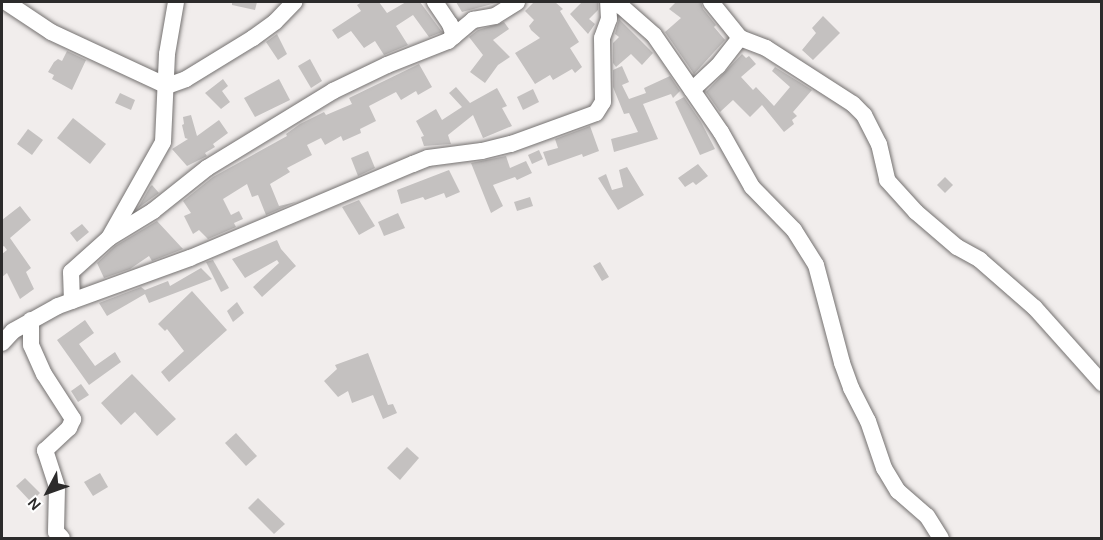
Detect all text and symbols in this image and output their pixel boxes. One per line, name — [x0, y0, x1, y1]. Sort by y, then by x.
north arrow — [18, 462, 78, 522]
text: N — [23, 494, 45, 515]

